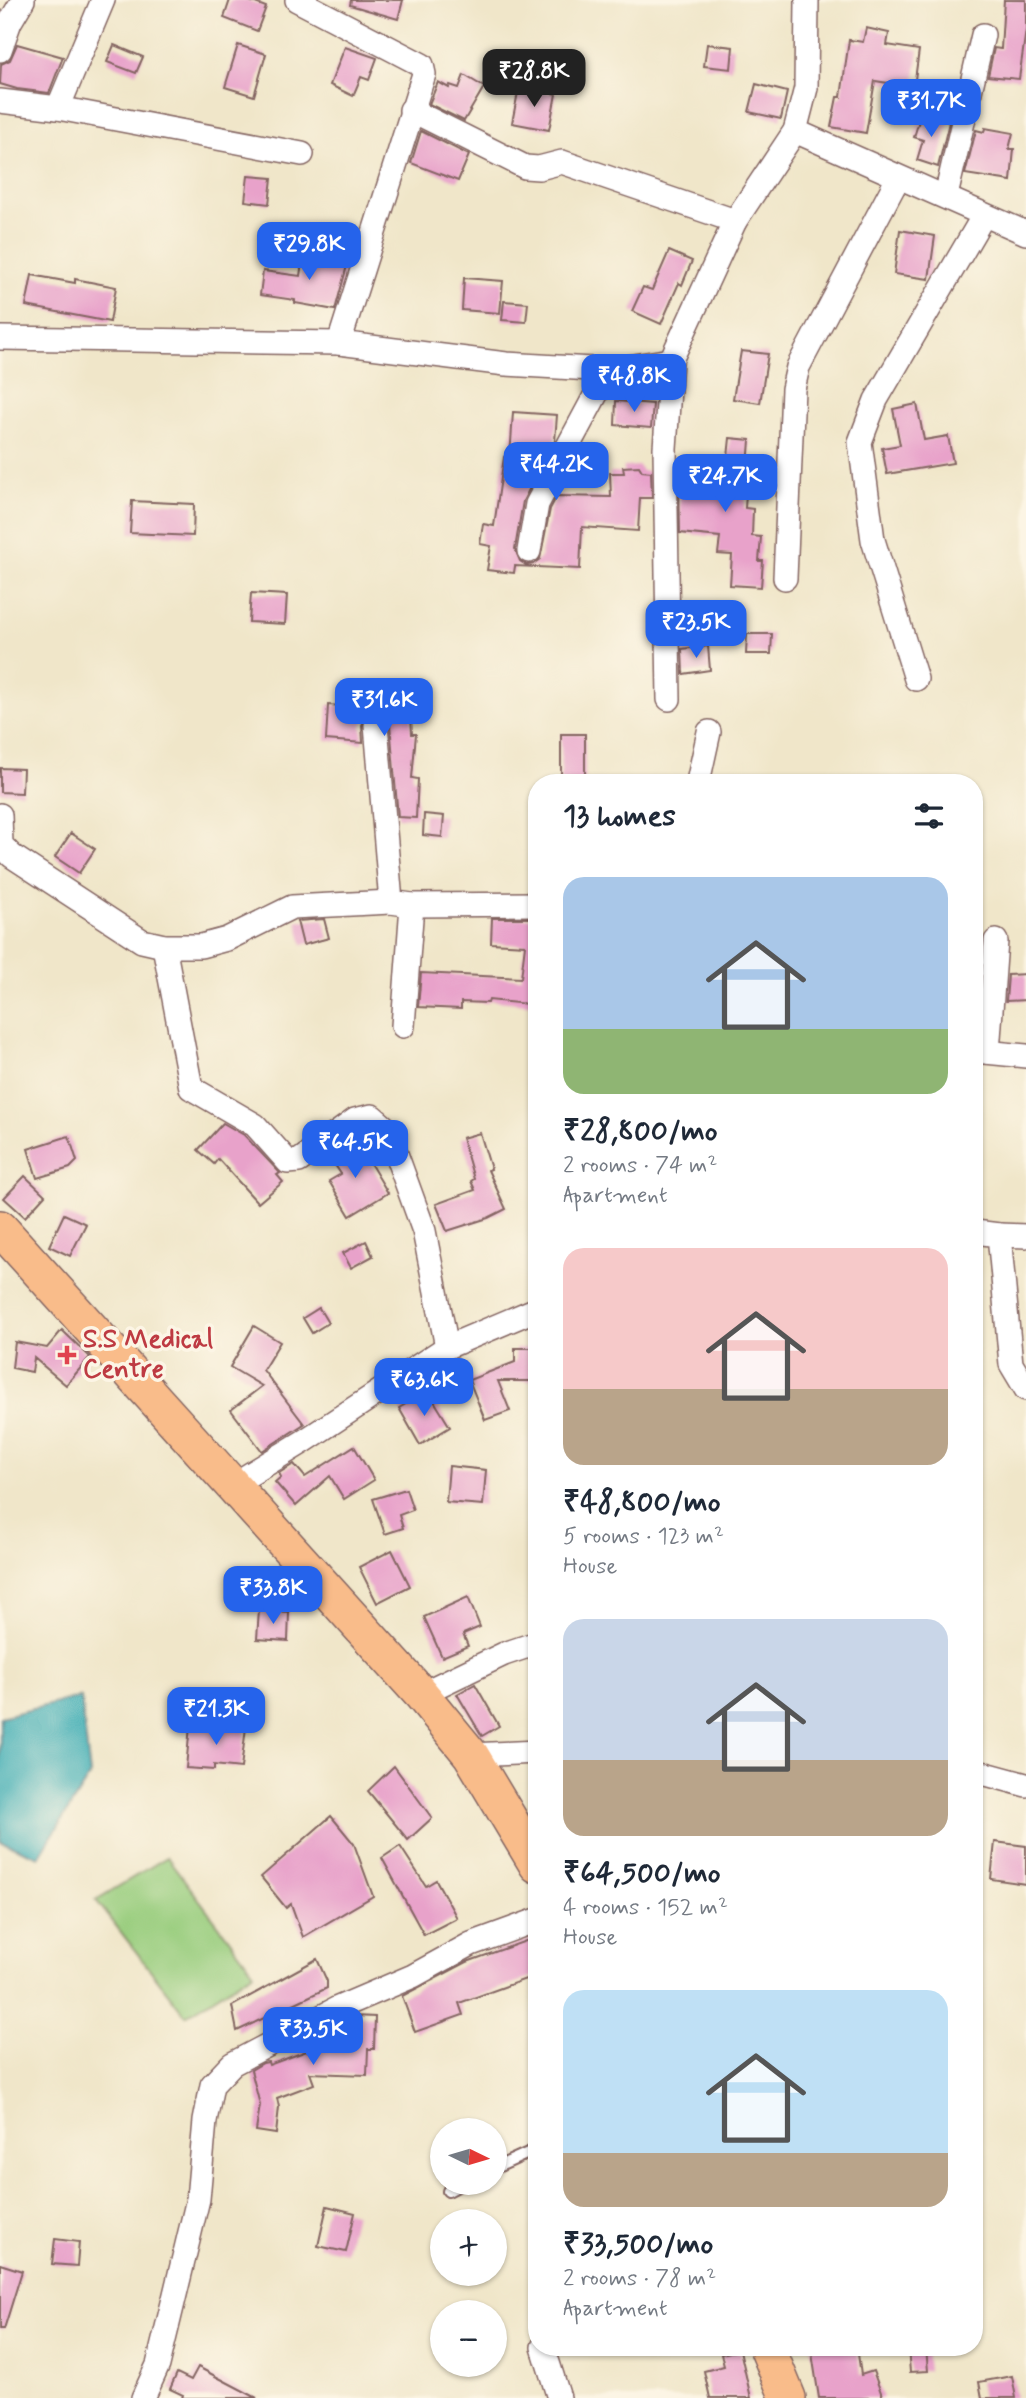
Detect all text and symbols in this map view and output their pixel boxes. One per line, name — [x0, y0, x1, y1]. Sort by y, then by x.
pin: ₹28.8K — [477, 50, 591, 109]
text: ₹28.8K — [498, 57, 570, 87]
pin: ₹31.7K — [874, 80, 988, 139]
text: ₹31.7K — [897, 87, 965, 117]
pin: ₹29.8K — [252, 222, 366, 282]
text: ₹29.8K — [273, 230, 345, 260]
pin: ₹48.8K — [577, 354, 691, 414]
text: ₹48.8K — [597, 362, 671, 392]
pin: ₹44.2K — [499, 442, 613, 502]
text: ₹44.2K — [520, 450, 592, 480]
pin: ₹24.7K — [668, 454, 782, 514]
text: ₹24.7K — [688, 462, 762, 492]
pin: ₹23.5K — [639, 600, 753, 660]
text: ₹23.5K — [662, 608, 730, 638]
pin: ₹31.6K — [327, 678, 441, 738]
text: ₹31.6K — [351, 686, 417, 716]
text: 13 homes — [563, 797, 676, 836]
icon: filters — [910, 797, 948, 835]
icon: home — [693, 922, 819, 1048]
text: ₹28,800/mo — [563, 1112, 718, 1151]
pin: ₹64.5K — [298, 1120, 412, 1180]
text: ₹64.5K — [318, 1128, 392, 1158]
text: 2 rooms · 74 m² — [563, 1151, 718, 1181]
text: Apartment — [563, 1181, 668, 1211]
icon: home — [693, 1293, 819, 1419]
place label: S.S Medical Centre — [83, 1323, 213, 1387]
marker: S.S Medical Centre — [57, 1345, 77, 1365]
pin: ₹63.6K — [367, 1358, 481, 1418]
text: ₹63.6K — [390, 1366, 458, 1396]
text: ₹48,800/mo — [563, 1483, 720, 1522]
text: 5 rooms · 123 m² — [563, 1522, 724, 1552]
text: House — [563, 1552, 617, 1582]
pin: ₹33.8K — [216, 1566, 330, 1626]
text: ₹33.8K — [239, 1574, 307, 1604]
icon: home — [693, 1664, 819, 1790]
pin: ₹21.3K — [159, 1688, 273, 1747]
text: ₹21.3K — [183, 1695, 249, 1725]
text: ₹64,500/mo — [563, 1854, 721, 1893]
text: 4 rooms · 152 m² — [563, 1893, 728, 1923]
text: House — [563, 1923, 617, 1953]
pin: ₹33.5K — [256, 2008, 370, 2067]
text: ₹33.5K — [279, 2015, 347, 2045]
icon: home — [693, 2035, 819, 2161]
north arrow — [430, 2118, 508, 2194]
map controls — [430, 2118, 507, 2377]
button: + — [430, 2209, 507, 2286]
text: ₹33,500/mo — [563, 2225, 713, 2264]
text: 2 rooms · 78 m² — [563, 2264, 716, 2294]
text: Apartment — [563, 2294, 668, 2324]
button: − — [430, 2300, 507, 2377]

